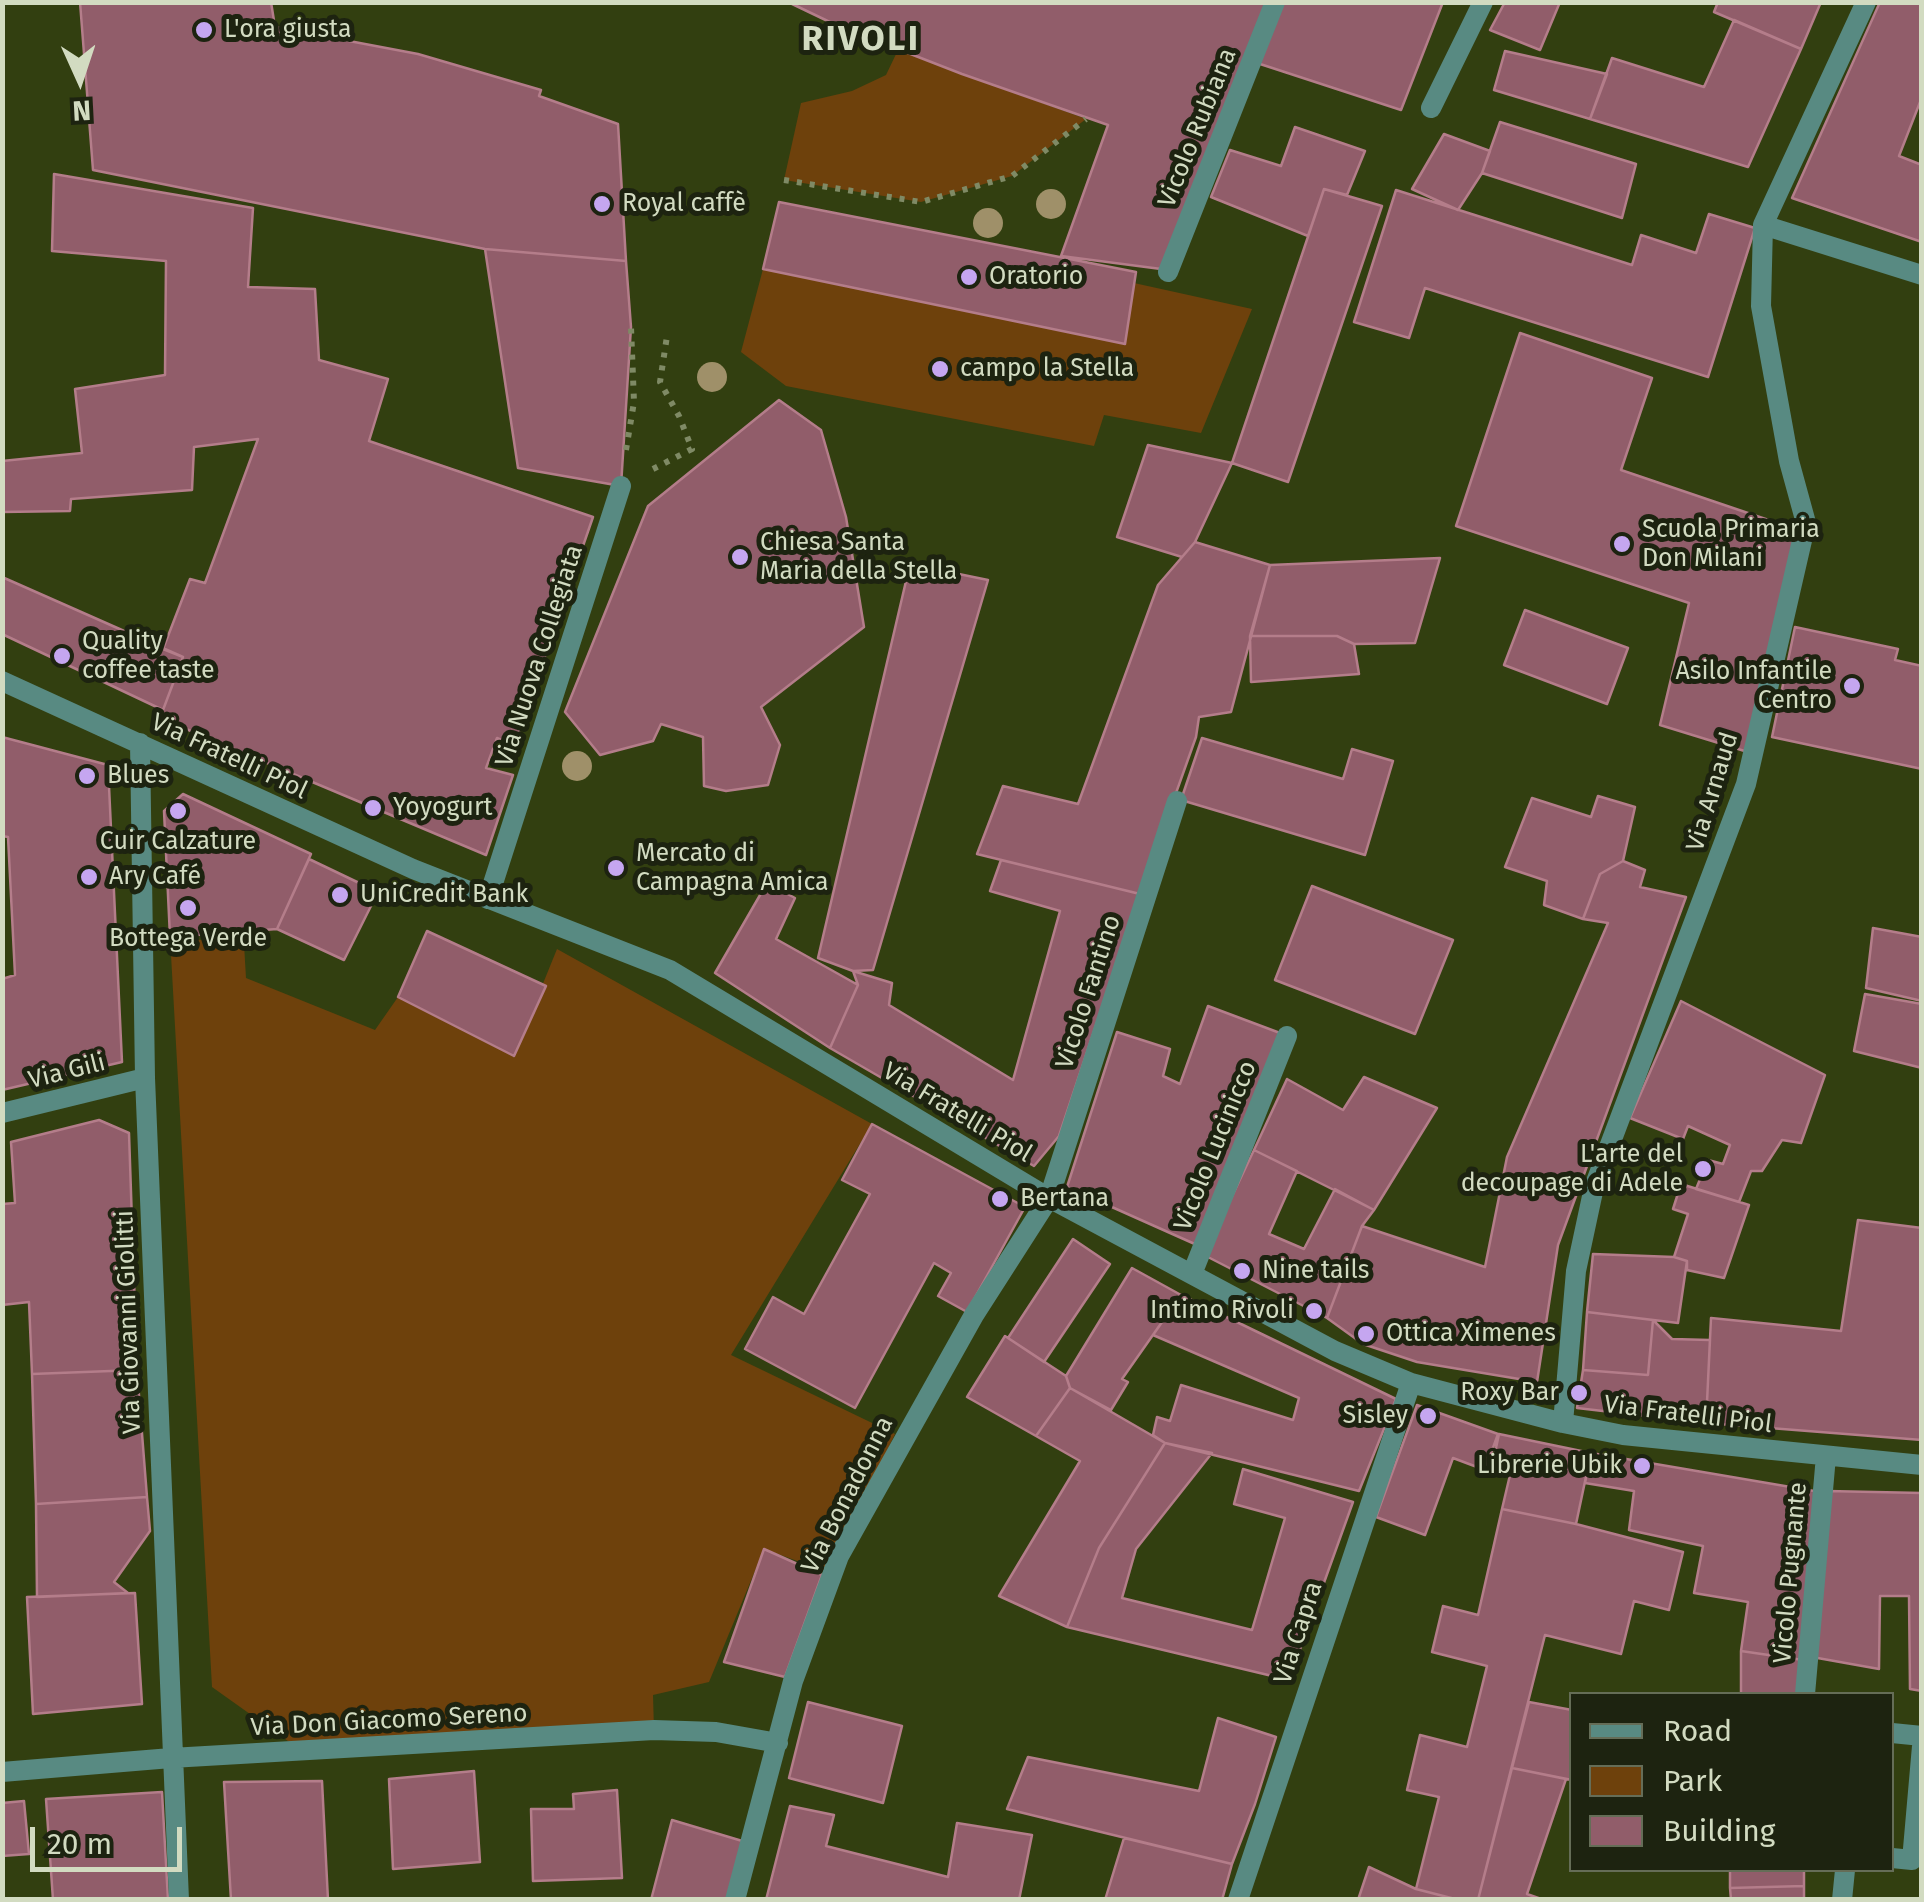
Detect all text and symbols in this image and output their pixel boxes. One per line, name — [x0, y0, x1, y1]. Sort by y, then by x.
place label: L'ora giusta — [224, 15, 351, 45]
marker: L'ora giusta — [193, 19, 215, 41]
district label: RIVOLI — [801, 19, 921, 61]
north arrow — [30, 30, 130, 130]
street label: Vicolo Rubiana — [1152, 44, 1244, 212]
text: N — [71, 93, 92, 127]
place label: Royal caffè — [622, 189, 746, 219]
marker: Royal caffè — [591, 193, 613, 215]
place label: Oratorio — [989, 262, 1083, 292]
marker: Oratorio — [958, 266, 980, 288]
place label: campo la Stella — [960, 354, 1134, 384]
marker: campo la Stella — [929, 358, 951, 380]
place label: Scuola Primaria Don Milani — [1642, 515, 1820, 574]
place label: Chiesa Santa Maria della Stella — [760, 528, 957, 587]
marker: Scuola Primaria Don Milani — [1611, 533, 1633, 555]
street label: Via Nuova Collegiata — [490, 541, 590, 771]
marker: Chiesa Santa Maria della Stella — [729, 546, 751, 568]
place label: Quality coffee taste — [82, 627, 215, 686]
marker: Quality coffee taste — [51, 645, 73, 667]
place label: Asilo Infantile Centro — [1676, 657, 1832, 716]
marker: Asilo Infantile Centro — [1841, 675, 1863, 697]
street label: Via Fratelli Piol — [146, 708, 312, 806]
street label: Via Arnaud — [1681, 729, 1745, 855]
place label: Blues — [107, 761, 169, 791]
marker: Blues — [76, 765, 98, 787]
place label: Yoyogurt — [393, 793, 493, 823]
marker: Yoyogurt — [362, 797, 384, 819]
marker: Cuir Calzature — [167, 800, 189, 822]
place label: Cuir Calzature — [100, 827, 256, 857]
place label: Mercato di Campagna Amica — [636, 839, 829, 898]
marker: Mercato di Campagna Amica — [605, 857, 627, 879]
place label: Ary Café — [109, 862, 201, 892]
marker: Ary Café — [78, 866, 100, 888]
place label: UniCredit Bank — [360, 880, 528, 910]
marker: UniCredit Bank — [329, 884, 351, 906]
marker: Bottega Verde — [177, 897, 199, 919]
street label: Vicolo Fantino — [1050, 911, 1128, 1073]
place label: Bottega Verde — [109, 924, 267, 954]
street label: Via Gili — [25, 1048, 109, 1096]
street label: Via Fratelli Piol — [877, 1057, 1037, 1169]
street label: Vicolo Lucinicco — [1168, 1057, 1264, 1235]
place label: L'arte del decoupage di Adele — [1461, 1140, 1683, 1199]
marker: L'arte del decoupage di Adele — [1692, 1158, 1714, 1180]
place label: Bertana — [1020, 1184, 1109, 1214]
marker: Bertana — [989, 1188, 1011, 1210]
street label: Via Giovanni Giolitti — [110, 1210, 148, 1434]
place label: Nine tails — [1262, 1256, 1370, 1286]
marker: Nine tails — [1231, 1260, 1253, 1282]
place label: Intimo Rivoli — [1150, 1296, 1294, 1326]
marker: Intimo Rivoli — [1303, 1300, 1325, 1322]
place label: Ottica Ximenes — [1386, 1319, 1556, 1349]
marker: Ottica Ximenes — [1355, 1323, 1377, 1345]
place label: Roxy Bar — [1460, 1378, 1559, 1408]
marker: Roxy Bar — [1568, 1382, 1590, 1404]
street label: Via Fratelli Piol — [1602, 1390, 1774, 1440]
place label: Sisley — [1343, 1401, 1408, 1431]
marker: Sisley — [1417, 1405, 1439, 1427]
street label: Via Bonadonna — [796, 1412, 900, 1578]
place label: Librerie Ubik — [1477, 1451, 1622, 1481]
marker: Librerie Ubik — [1631, 1455, 1653, 1477]
street label: Vicolo Pugnante — [1768, 1481, 1814, 1665]
street label: Via Capra — [1268, 1578, 1330, 1688]
legend — [1569, 1692, 1894, 1872]
street label: Via Don Giacomo Sereno — [250, 1699, 528, 1743]
text: Road — [1663, 1713, 1732, 1749]
text: Park — [1663, 1763, 1722, 1799]
scale bar — [35, 1807, 188, 1869]
text: Building — [1663, 1813, 1775, 1849]
text: 20 m — [47, 1826, 112, 1862]

